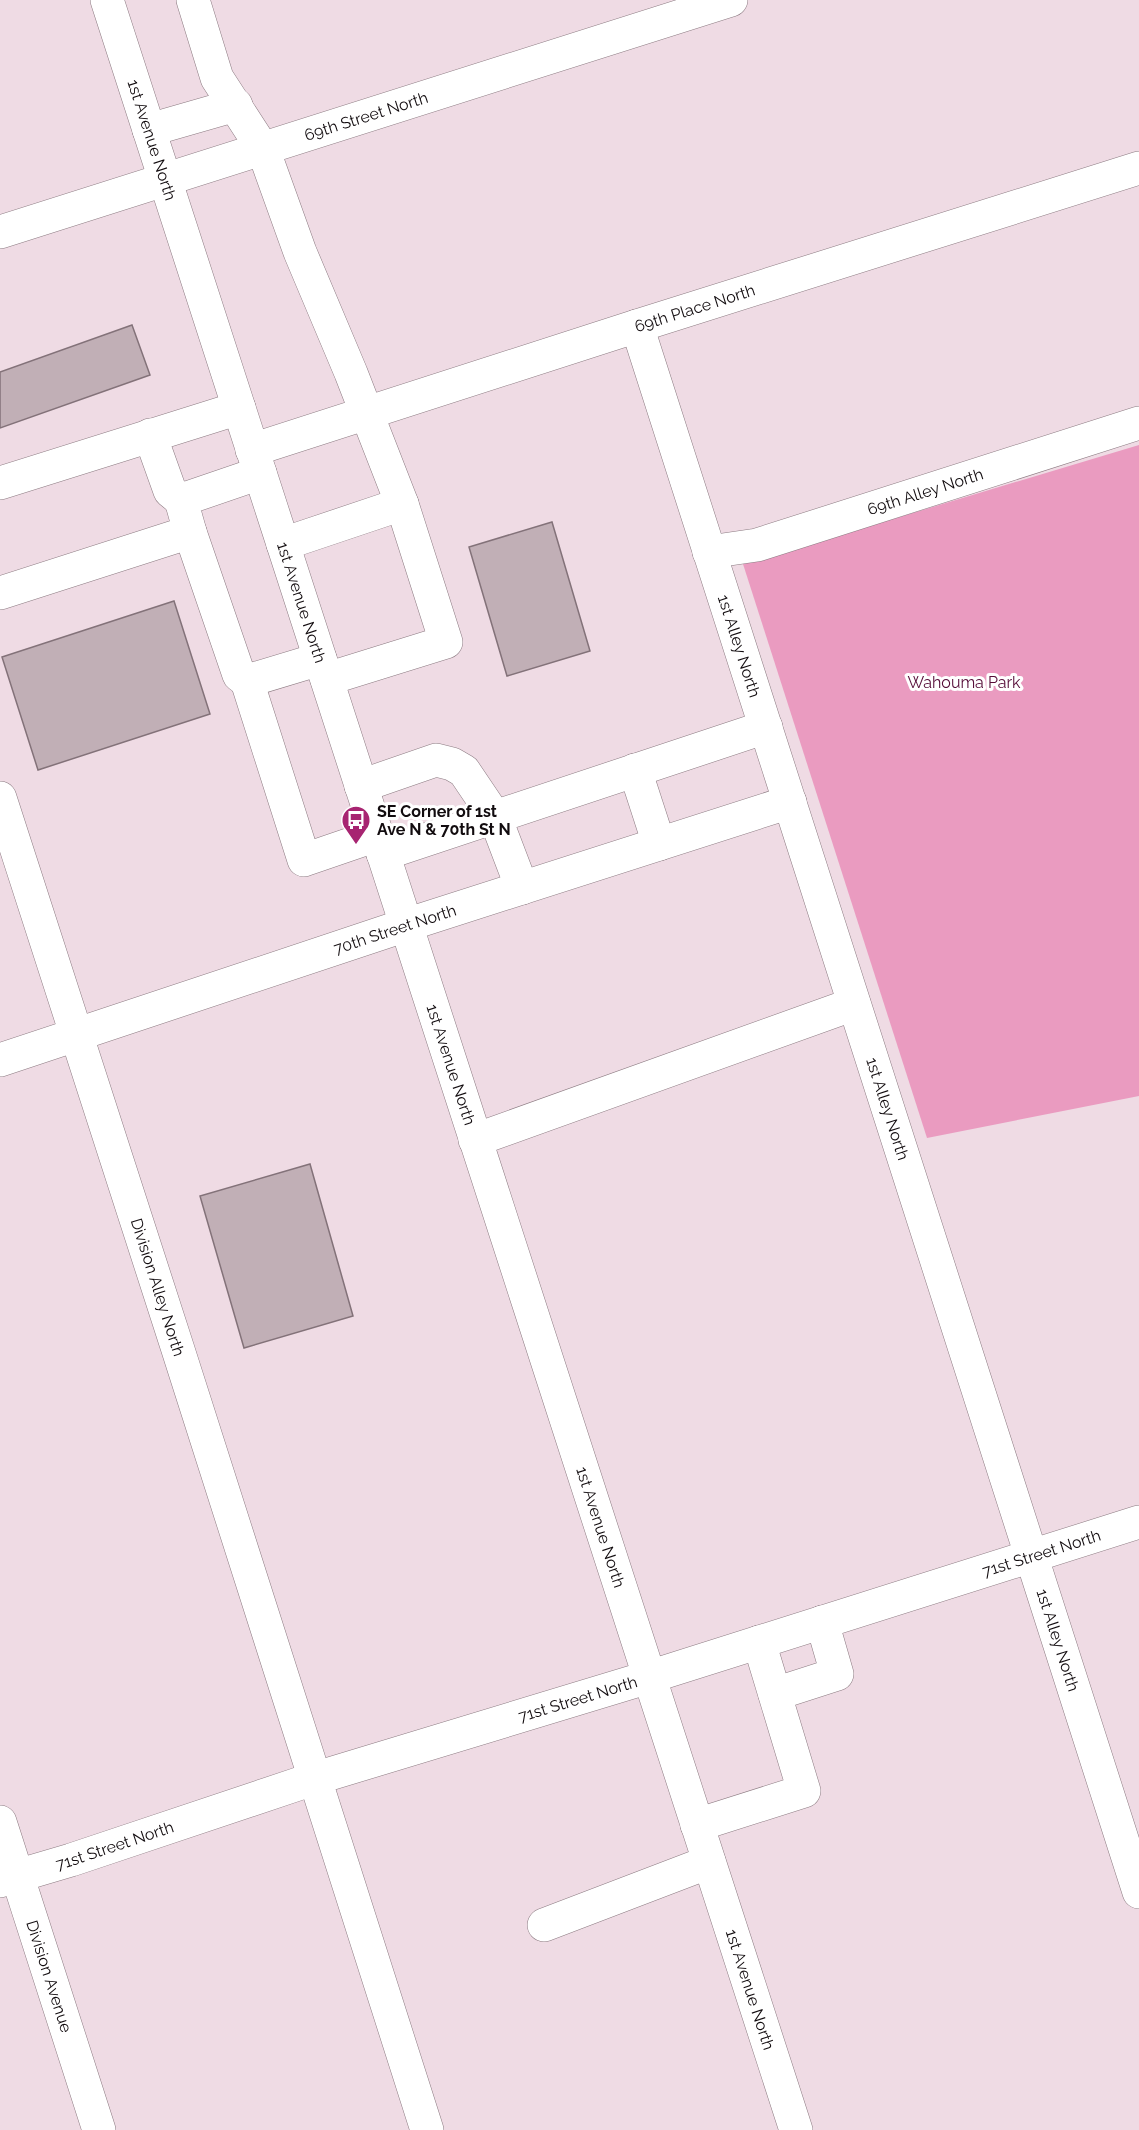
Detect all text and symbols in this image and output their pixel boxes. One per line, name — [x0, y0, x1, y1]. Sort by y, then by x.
street label: 1st Avenue North — [124, 77, 181, 203]
street label: 69th Street North — [302, 87, 430, 144]
street label: 69th Place North — [632, 280, 757, 336]
street label: 69th Alley North — [865, 464, 985, 519]
street label: 1st Avenue North — [273, 539, 330, 665]
street label: 1st Alley North — [714, 592, 765, 700]
park label: Wahouma Park — [907, 673, 1021, 692]
place label: SE Corner of 1st Ave N & 70th St N — [377, 802, 511, 839]
bus stop icon: SE Corner of 1st Ave N & 70th St N — [340, 804, 372, 846]
street label: 70th Street North — [331, 900, 458, 958]
street label: 1st Avenue North — [423, 1002, 480, 1128]
street label: 1st Alley North — [863, 1055, 913, 1162]
street label: Division Alley North — [127, 1216, 189, 1358]
street label: 1st Avenue North — [573, 1464, 629, 1590]
street label: 71st Street North — [980, 1525, 1103, 1580]
street label: 1st Alley North — [1033, 1586, 1084, 1694]
street label: 71st Street North — [516, 1672, 640, 1726]
street label: 71st Street North — [53, 1817, 176, 1874]
street label: Division Avenue — [23, 1918, 77, 2035]
street label: 1st Avenue North — [722, 1927, 779, 2052]

